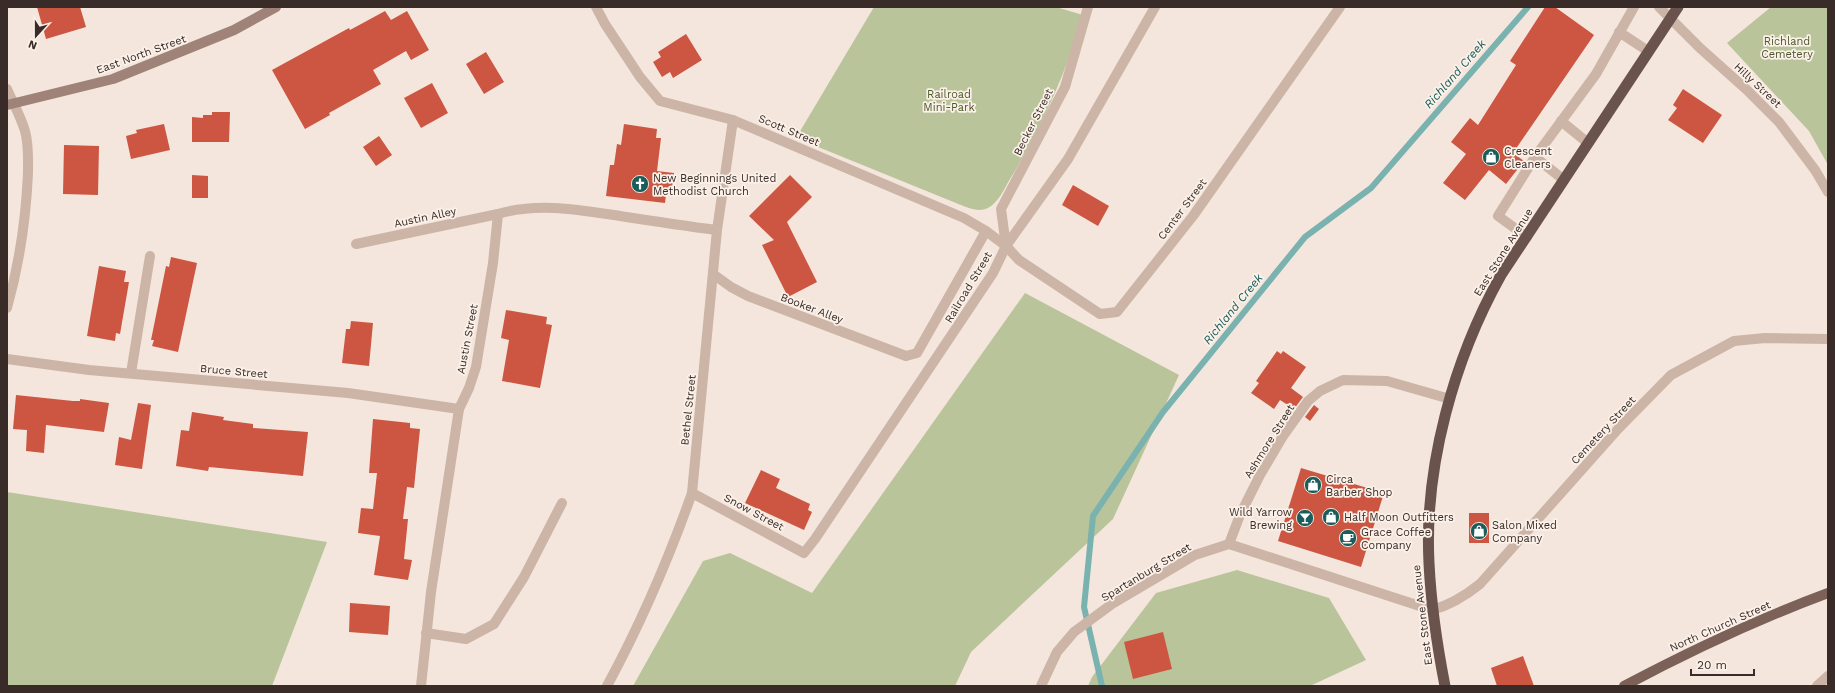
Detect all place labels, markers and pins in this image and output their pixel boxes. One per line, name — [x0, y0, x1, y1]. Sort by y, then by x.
place label: Crescent Cleaners — [1504, 145, 1552, 171]
shop icon: Crescent Cleaners — [1481, 147, 1501, 167]
place label: New Beginnings United Methodist Church — [653, 172, 776, 198]
church icon: New Beginnings United Methodist Church — [630, 174, 650, 194]
place label: Circa Barber Shop — [1326, 473, 1393, 499]
shop icon: Circa Barber Shop — [1303, 475, 1323, 495]
place label: Wild Yarrow Brewing — [1229, 506, 1292, 532]
shop icon: Half Moon Outfitters — [1321, 507, 1341, 527]
bar icon: Wild Yarrow Brewing — [1295, 508, 1315, 528]
place label: Half Moon Outfitters — [1344, 511, 1454, 524]
place label: Salon Mixed Company — [1492, 519, 1557, 545]
shop icon: Salon Mixed Company — [1469, 521, 1489, 541]
place label: Grace Coffee Company — [1361, 526, 1431, 552]
cafe icon: Grace Coffee Company — [1338, 528, 1358, 548]

